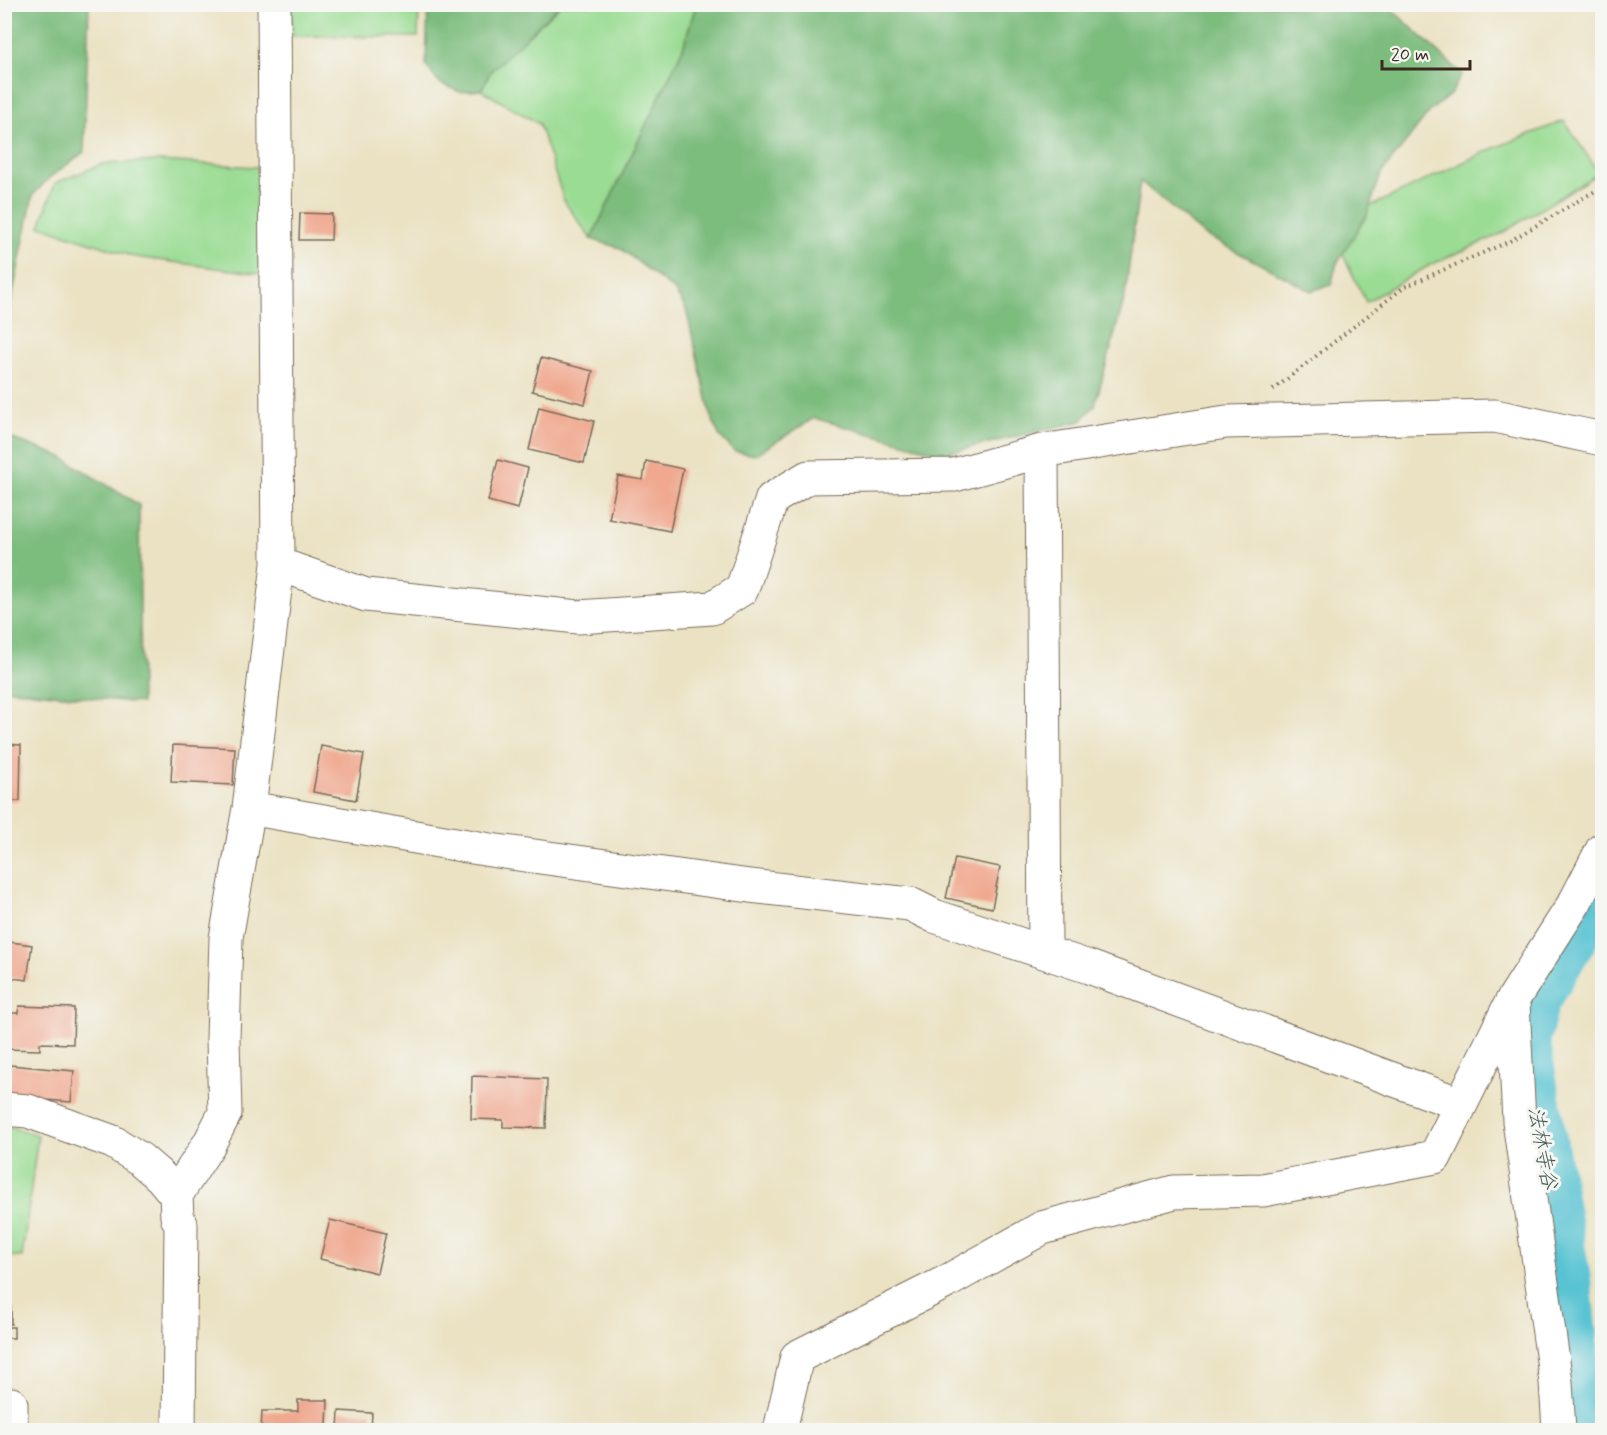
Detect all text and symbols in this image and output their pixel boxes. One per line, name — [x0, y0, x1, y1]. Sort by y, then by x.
scale bar — [1382, 33, 1470, 71]
text: 20 m — [1391, 43, 1429, 67]
water label: 法林寺谷 — [1521, 1104, 1563, 1193]

